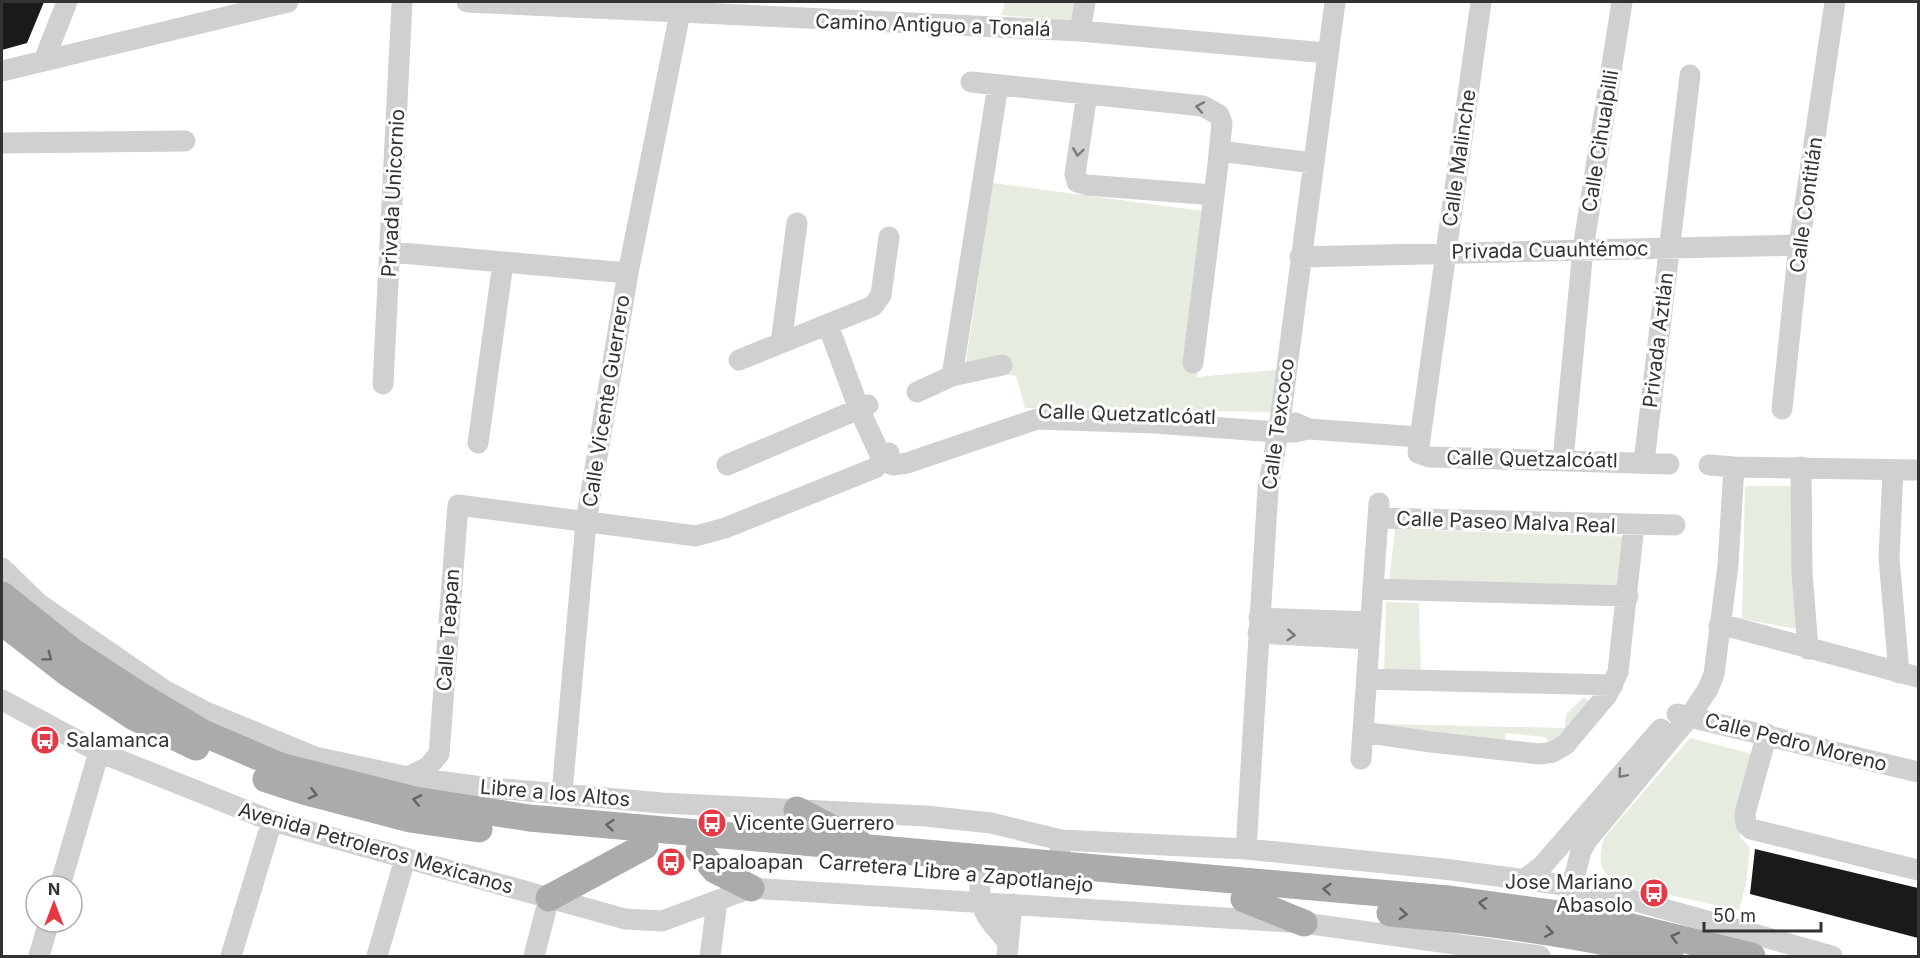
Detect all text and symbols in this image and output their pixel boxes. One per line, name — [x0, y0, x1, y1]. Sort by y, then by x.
street label: Camino Antiguo a Tonalá — [815, 9, 1051, 41]
street label: Calle Cihualpilli — [1577, 68, 1623, 214]
street label: Calle Malinche — [1437, 88, 1481, 228]
one-way arrow — [1195, 101, 1205, 113]
street label: Privada Unicornio — [377, 108, 409, 278]
street label: Calle Contitlán — [1785, 135, 1827, 275]
one-way arrow — [1073, 147, 1085, 157]
street label: Privada Cuauhtémoc — [1451, 236, 1649, 264]
street label: Privada Aztlán — [1638, 271, 1678, 409]
street label: Calle Vicente Guerrero — [577, 293, 635, 509]
street label: Calle Texcoco — [1257, 357, 1299, 491]
street label: Calle Quetzatlcóatl — [1038, 399, 1216, 429]
street label: Calle Quetzalcóatl — [1446, 446, 1618, 472]
street label: Calle Paseo Malva Real — [1396, 506, 1616, 538]
street label: Calle Teapan — [432, 568, 464, 692]
one-way arrow — [1287, 628, 1296, 641]
one-way arrow — [41, 650, 52, 661]
street label: Calle Pedro Moreno — [1702, 708, 1890, 776]
bus stop icon: Salamanca — [29, 724, 61, 756]
place label: Salamanca — [66, 728, 170, 752]
one-way arrow — [1618, 767, 1629, 778]
street label: Libre a los Altos — [479, 774, 631, 812]
one-way arrow — [307, 787, 318, 799]
one-way arrow — [412, 794, 422, 807]
street label: Avenida Petroleros Mexicanos — [236, 797, 516, 899]
bus stop icon: Vicente Guerrero — [696, 807, 728, 839]
place label: Vicente Guerrero — [733, 811, 894, 835]
one-way arrow — [606, 819, 615, 832]
bus stop icon: Papaloapan — [655, 846, 687, 878]
street label: Carretera Libre a Zapotlanejo — [818, 849, 1094, 897]
place label: Papaloapan — [692, 850, 803, 874]
place label: Jose Mariano Abasolo — [1505, 870, 1633, 917]
north arrow — [24, 874, 84, 934]
bus stop icon: Jose Mariano Abasolo — [1638, 877, 1670, 909]
text: N — [48, 879, 60, 899]
one-way arrow — [1323, 883, 1332, 896]
scale bar — [1704, 895, 1821, 933]
one-way arrow — [1479, 897, 1488, 910]
text: 50 m — [1713, 905, 1756, 926]
one-way arrow — [1398, 907, 1408, 920]
one-way arrow — [1543, 925, 1553, 938]
one-way arrow — [1670, 931, 1680, 944]

